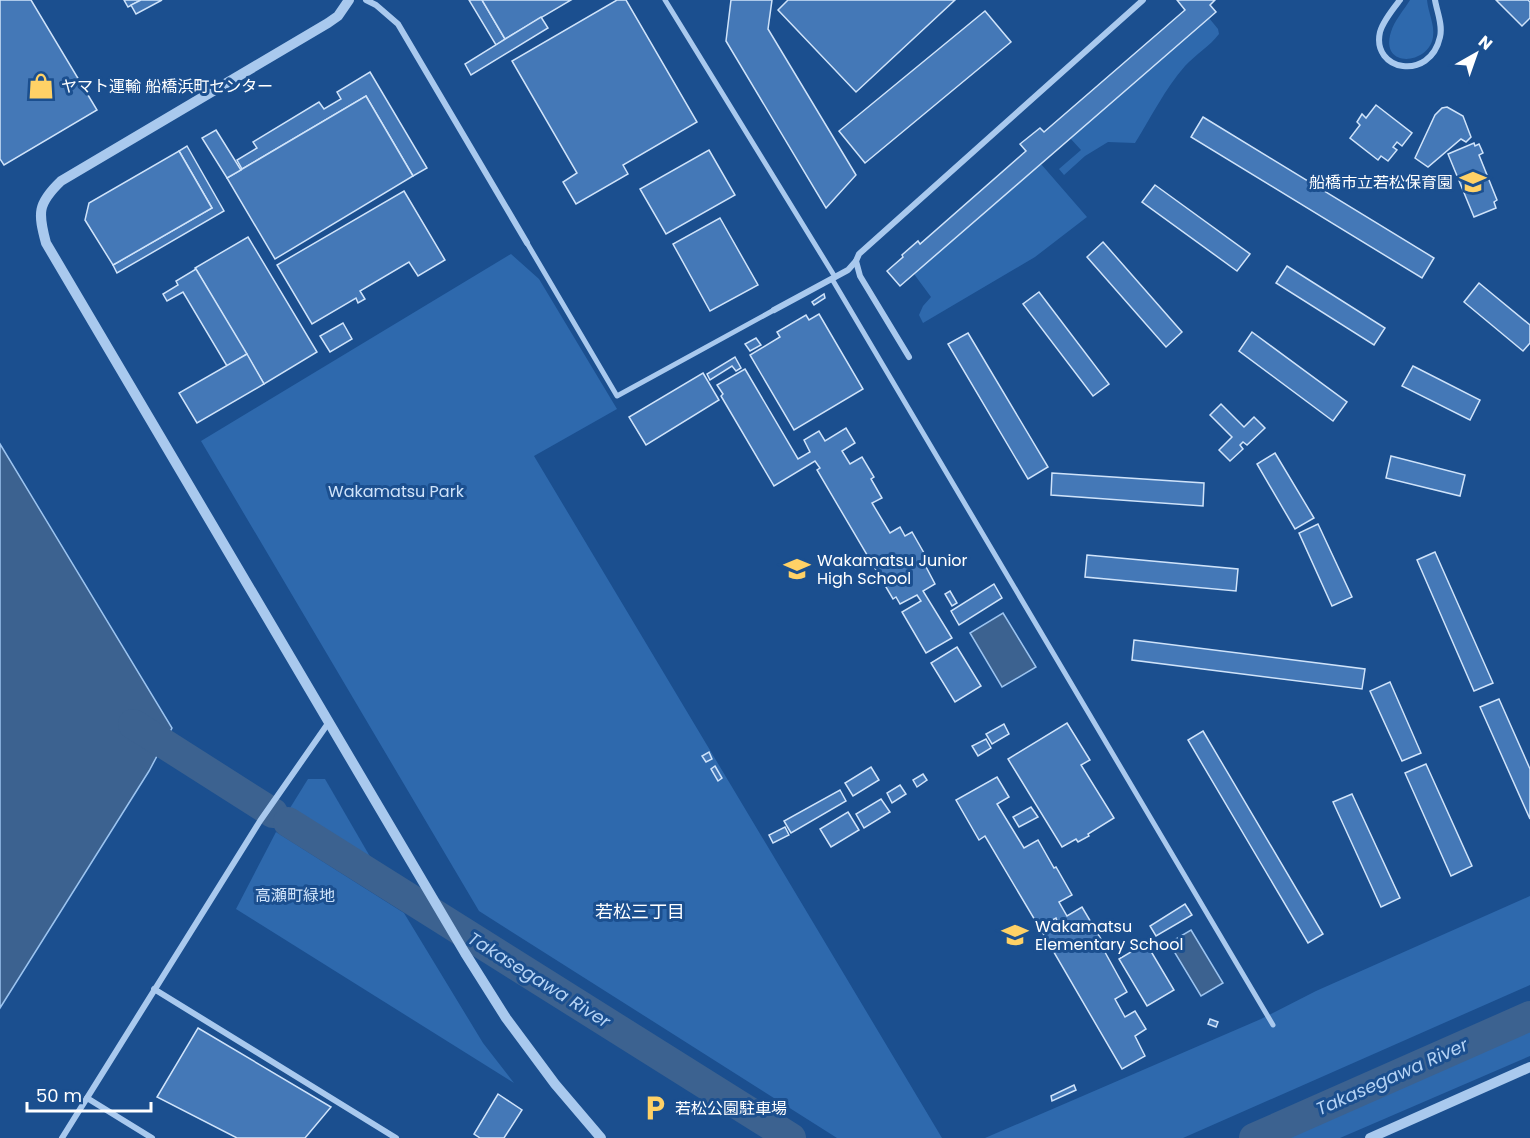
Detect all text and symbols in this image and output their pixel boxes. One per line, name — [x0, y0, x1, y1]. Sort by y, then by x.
north arrow — [1446, 24, 1506, 84]
text: N — [1473, 30, 1497, 56]
shop icon: ヤマト運輸 船橋浜町センター — [26, 71, 56, 101]
place label: ヤマト運輸 船橋浜町センター — [61, 75, 273, 98]
school or university icon: 船橋市立若松保育園 — [1458, 167, 1488, 197]
place label: 船橋市立若松保育園 — [1309, 171, 1453, 194]
park label: Wakamatsu Park — [328, 480, 465, 503]
place label: Wakamatsu Junior High School — [817, 549, 968, 590]
school or university icon: Wakamatsu Junior High School — [782, 554, 812, 584]
park label: 高瀬町緑地 — [255, 884, 335, 907]
district label: 若松三丁目 — [595, 899, 685, 924]
place label: Wakamatsu Elementary School — [1035, 915, 1183, 956]
school or university icon: Wakamatsu Elementary School — [1000, 920, 1030, 950]
water label: Takasegawa River — [463, 926, 616, 1034]
water label: Takasegawa River — [1312, 1031, 1473, 1121]
scale bar — [27, 1075, 152, 1113]
text: 50 m — [36, 1083, 82, 1108]
parking icon: 若松公園駐車場 — [640, 1093, 670, 1123]
place label: 若松公園駐車場 — [675, 1097, 787, 1120]

